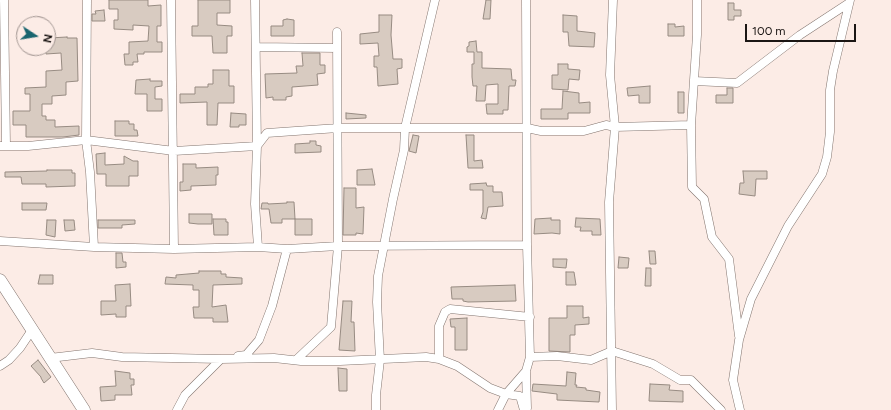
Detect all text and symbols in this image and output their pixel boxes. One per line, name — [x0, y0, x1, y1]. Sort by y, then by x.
north arrow — [16, 16, 56, 56]
scale bar — [747, 16, 858, 42]
text: 100 m — [752, 24, 786, 38]
text: N — [40, 33, 54, 44]

